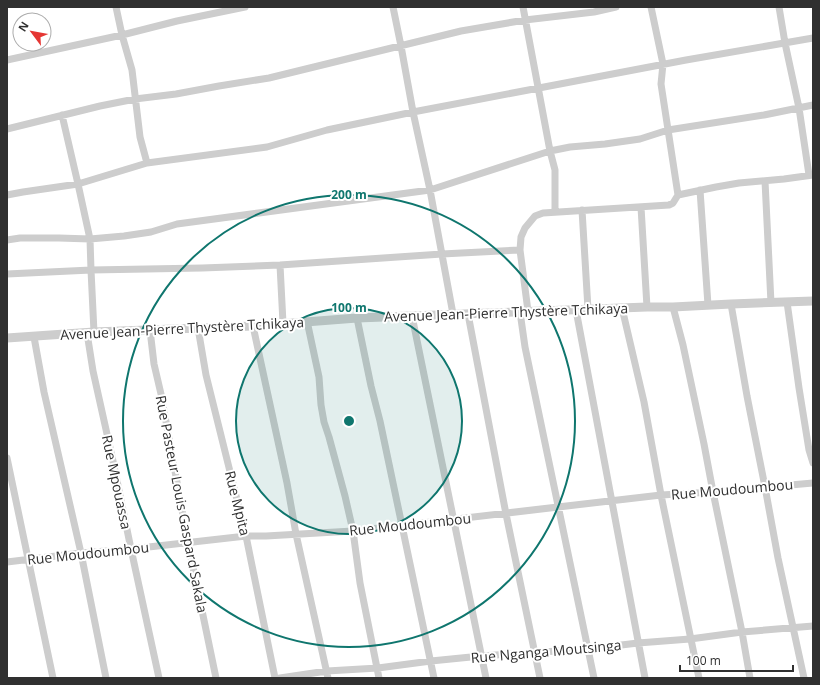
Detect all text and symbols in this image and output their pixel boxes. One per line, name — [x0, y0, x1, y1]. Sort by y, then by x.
north arrow — [12, 12, 52, 52]
text: N — [14, 19, 32, 34]
text: 200 m — [331, 186, 367, 203]
street label: Avenue Jean-Pierre Thystère Tchikaya — [384, 298, 628, 326]
text: 100 m — [331, 299, 367, 316]
street label: Avenue Jean-Pierre Thystère Tchikaya — [60, 312, 304, 344]
street label: Rue Pasteur Louis Gaspard Sakala — [152, 394, 212, 614]
centre of rings — [342, 414, 356, 428]
street label: Rue Mpouassa — [98, 433, 136, 531]
street label: Rue Mpita — [221, 469, 255, 537]
street label: Rue Moudoumbou — [670, 474, 794, 504]
street label: Rue Moudoumbou — [348, 508, 472, 540]
street label: Rue Moudoumbou — [26, 537, 150, 569]
street label: Rue Nganga Moutsinga — [470, 635, 622, 667]
scale bar — [680, 647, 793, 673]
text: 100 m — [686, 652, 721, 669]

